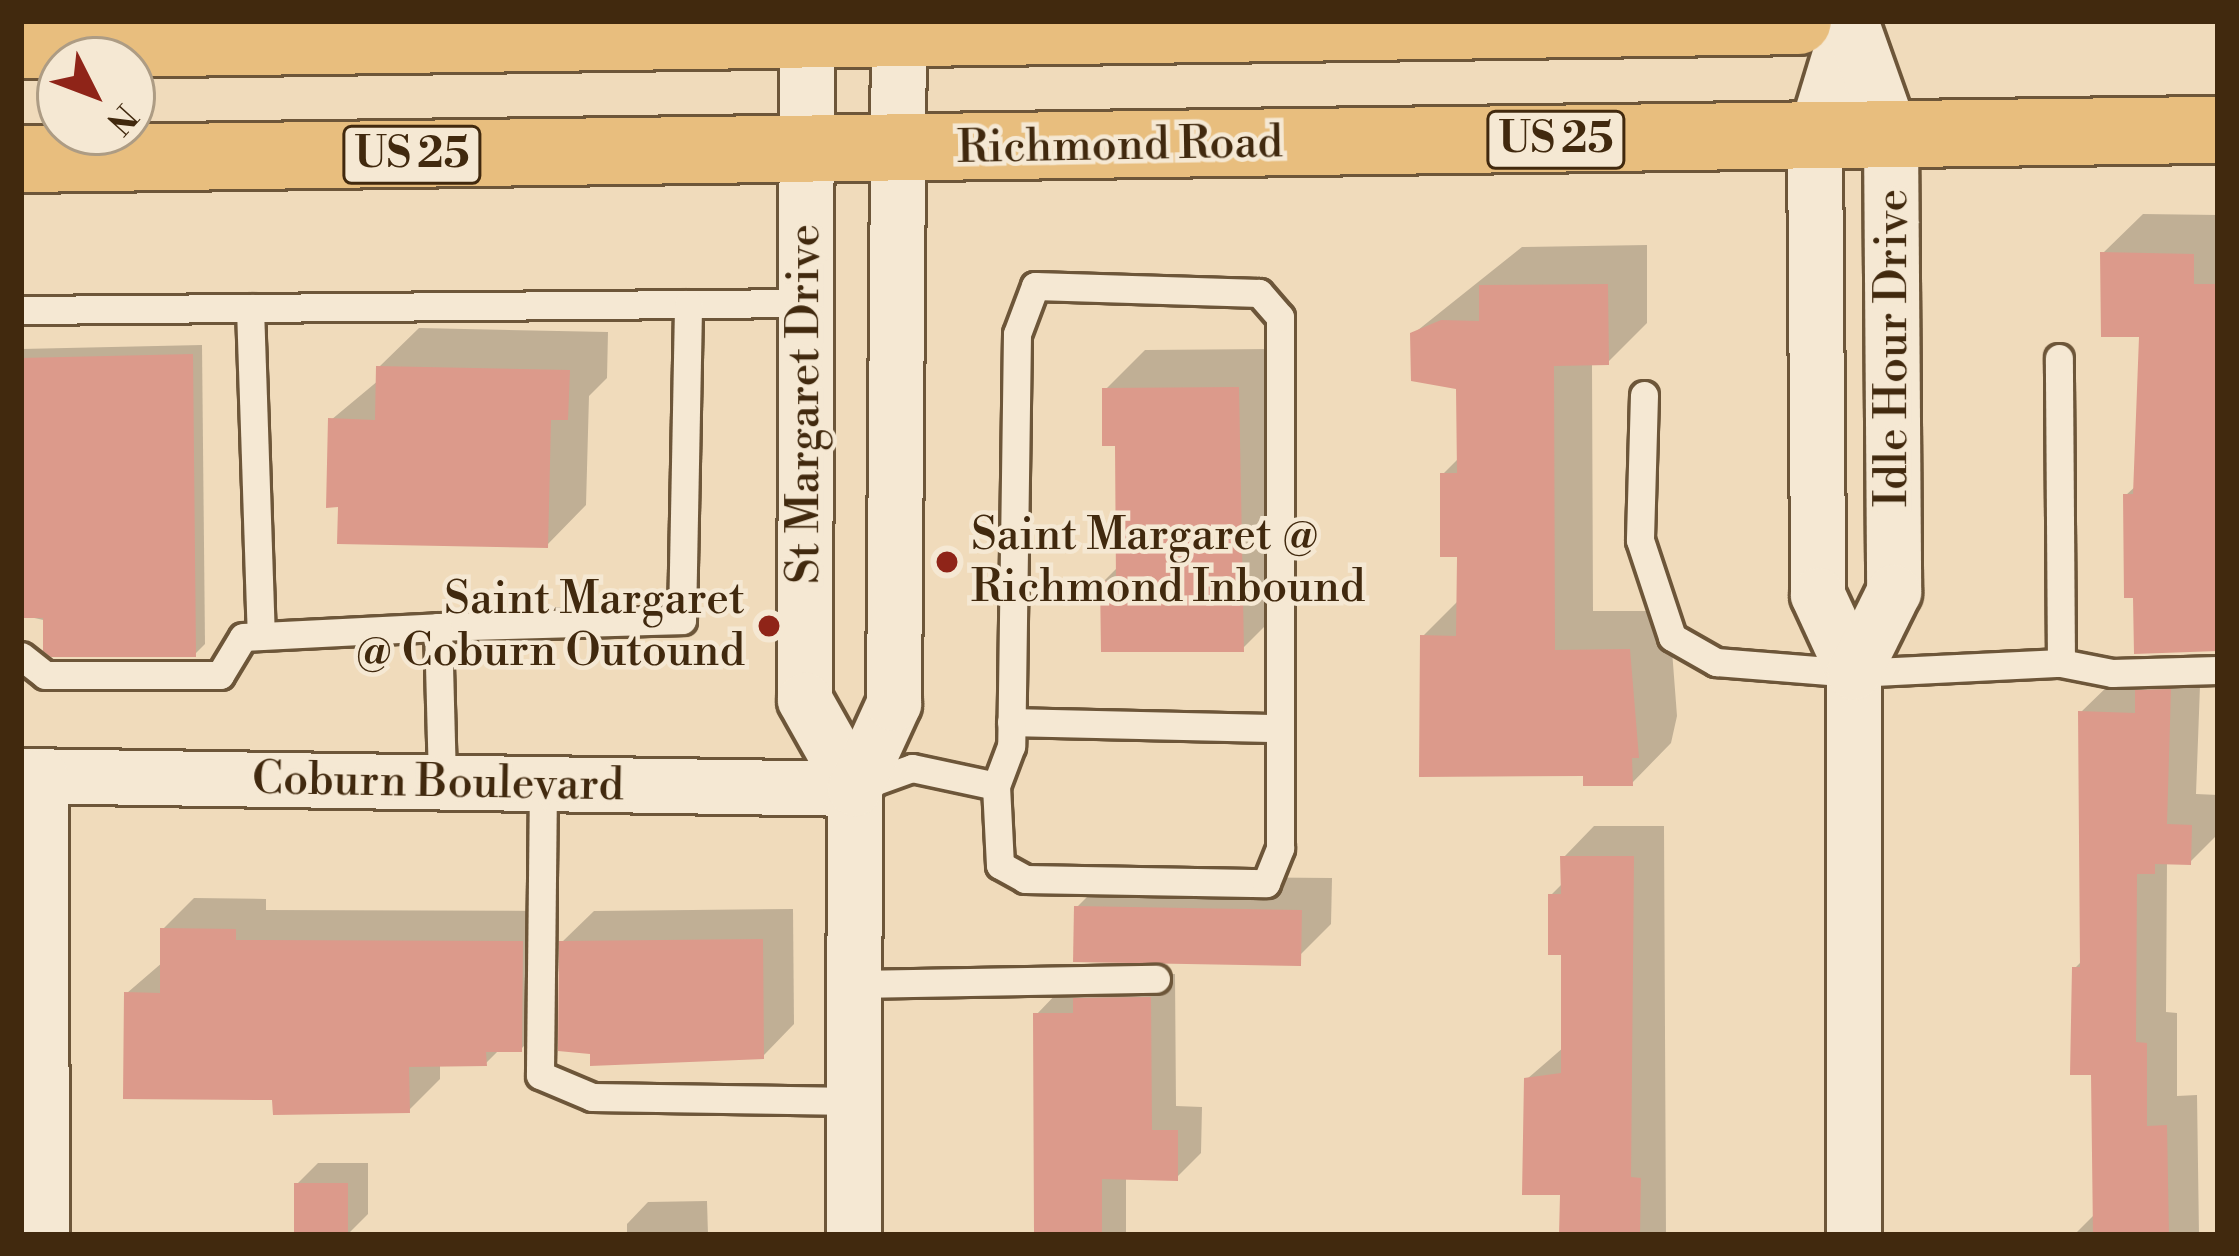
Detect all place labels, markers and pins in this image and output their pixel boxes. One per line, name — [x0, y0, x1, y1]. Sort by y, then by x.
place label: Saint Margaret @ Richmond Inbound — [971, 509, 1365, 615]
marker: Saint Margaret @ Richmond Inbound — [934, 549, 960, 575]
place label: Saint Margaret @ Coburn Outound — [355, 573, 745, 679]
marker: Saint Margaret @ Coburn Outound — [756, 613, 782, 639]

